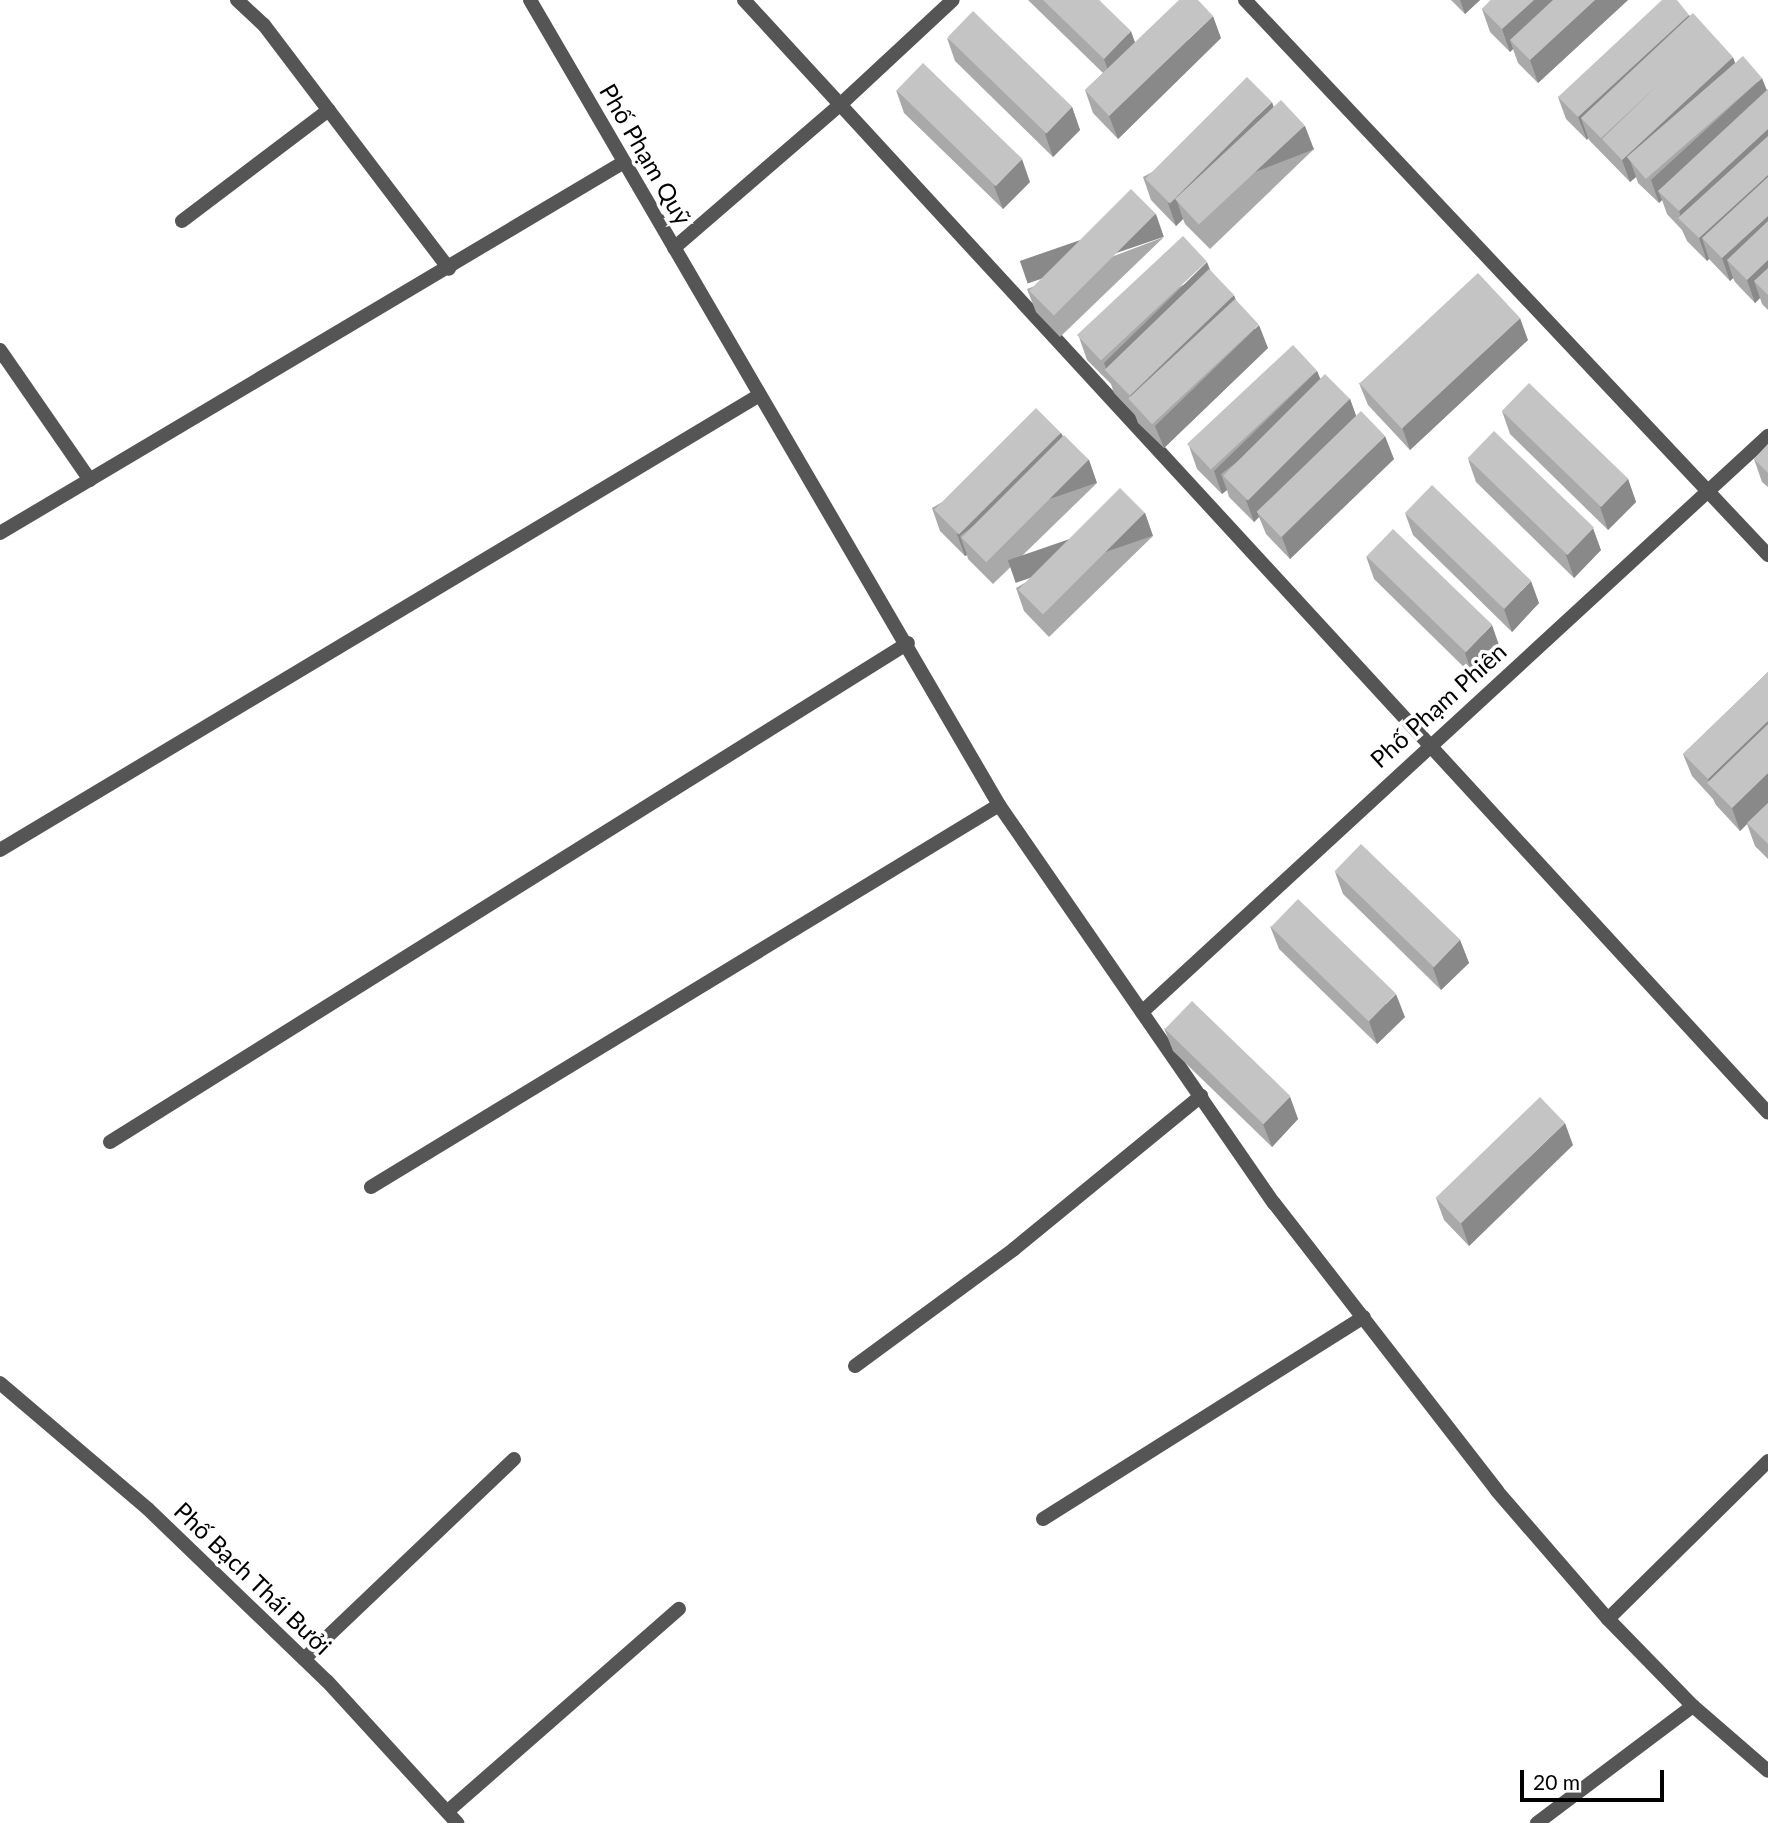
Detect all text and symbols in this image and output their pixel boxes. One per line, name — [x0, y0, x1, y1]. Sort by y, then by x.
street label: Phố Phạm Quỹ — [594, 78, 698, 230]
street label: Phố Phạm Phiên — [1364, 637, 1512, 773]
street label: Phố Bạch Thái Bưởi — [168, 1495, 338, 1661]
scale bar — [1523, 1756, 1666, 1800]
text: 20 m — [1533, 1769, 1580, 1794]

